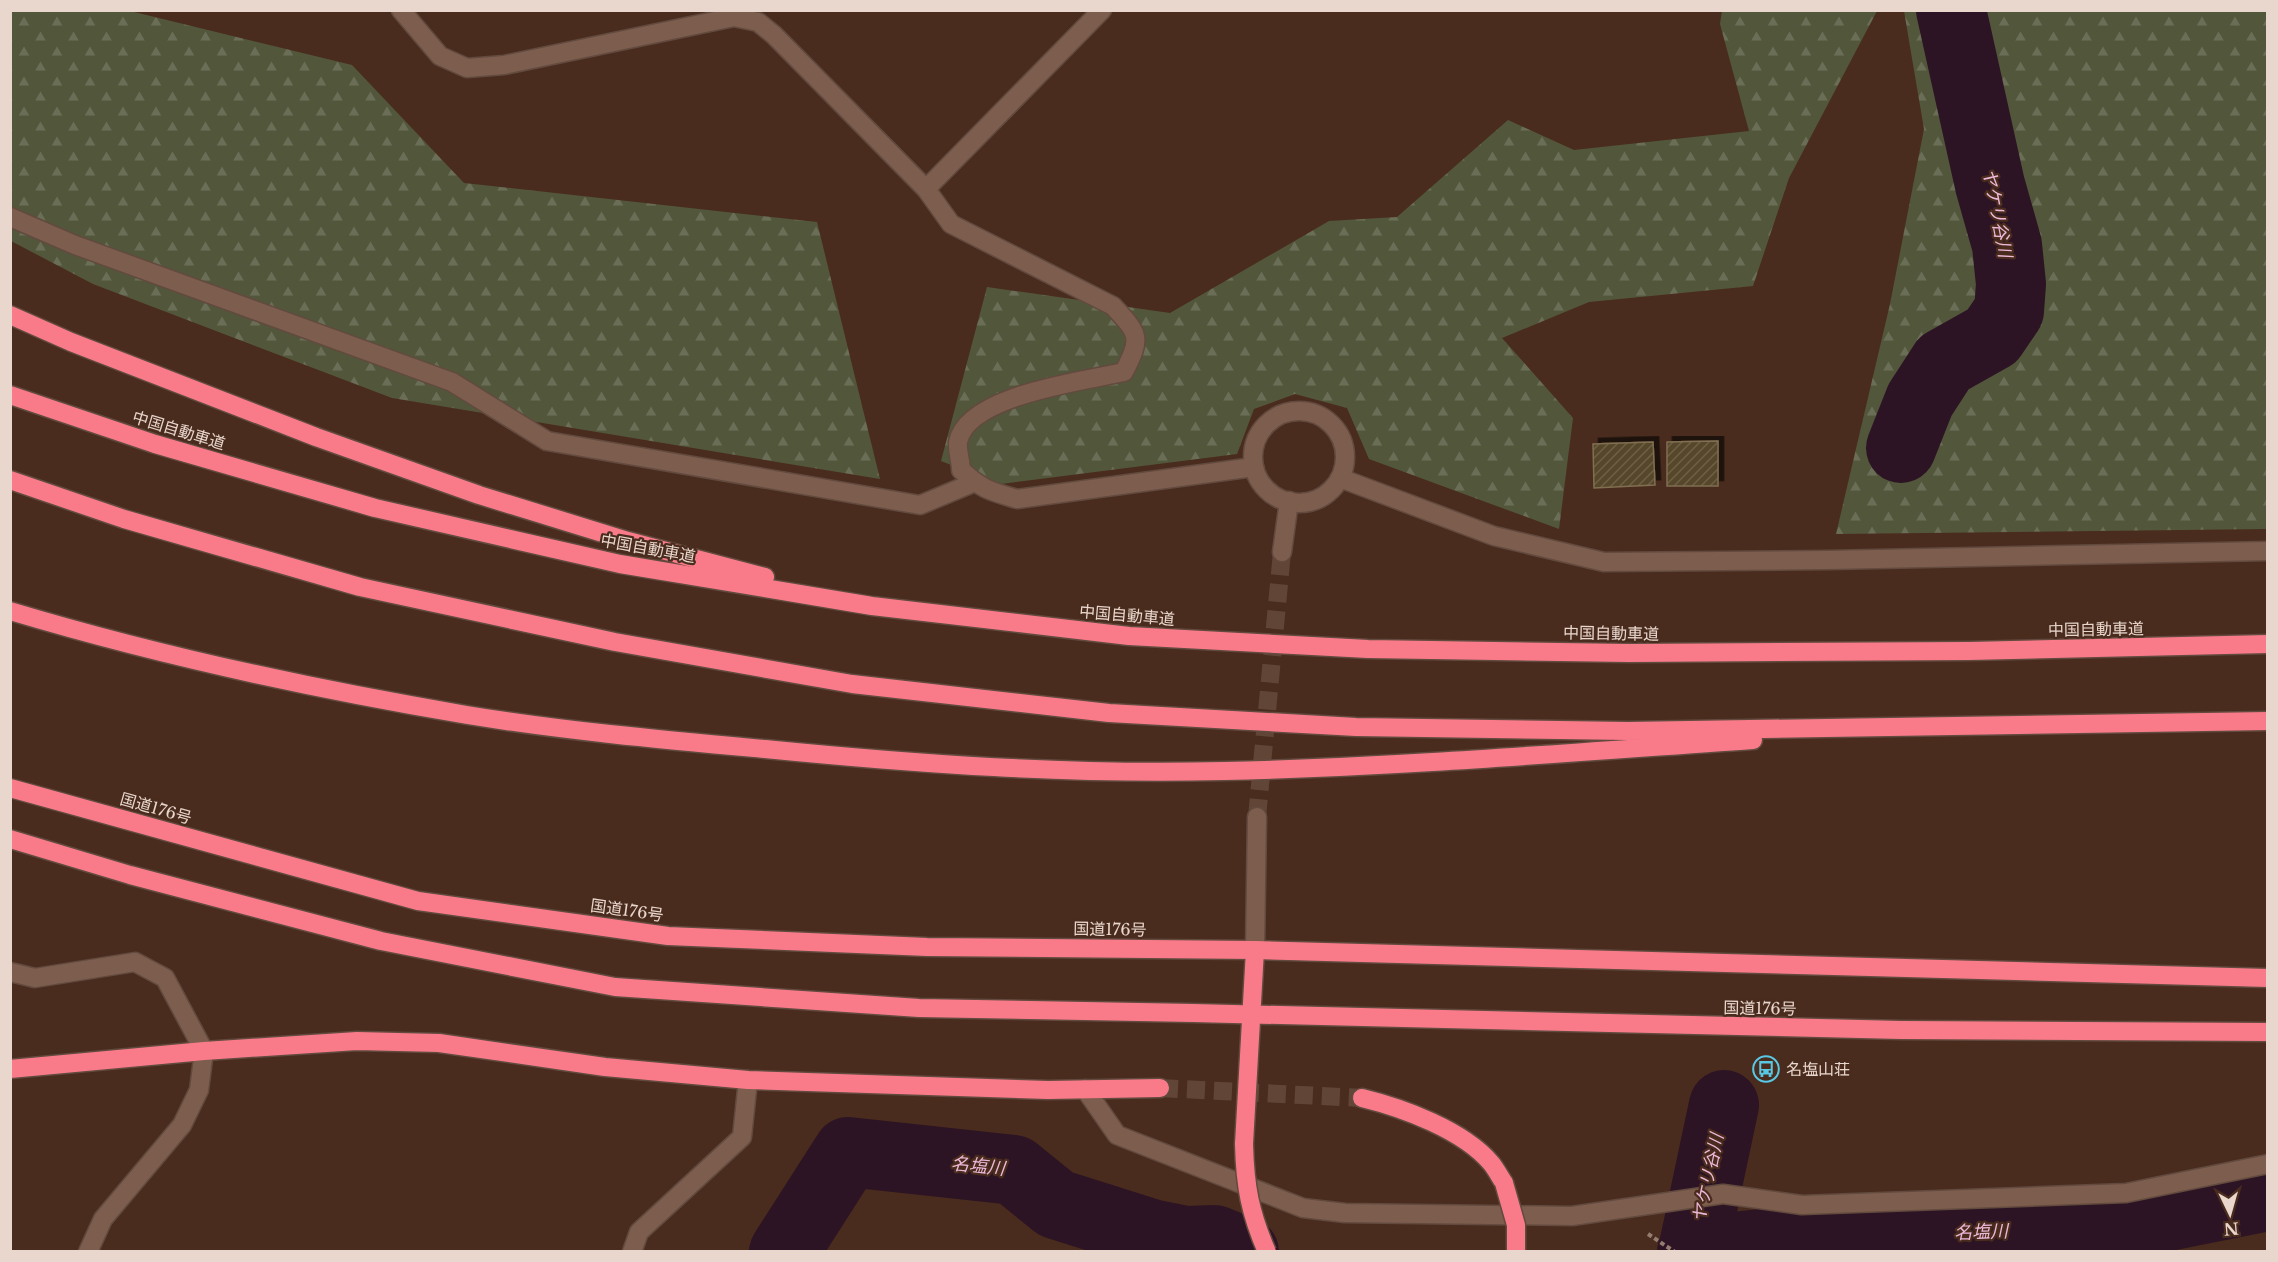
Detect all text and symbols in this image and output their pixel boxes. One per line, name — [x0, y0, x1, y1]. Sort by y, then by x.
water label: ヤケリ谷川 — [1978, 167, 2017, 261]
street label: 中国自動車道 — [130, 406, 228, 454]
street label: 中国自動車道 — [599, 530, 697, 566]
street label: 中国自動車道 — [1078, 601, 1176, 629]
street label: 中国自動車道 — [2048, 618, 2144, 640]
street label: 中国自動車道 — [1563, 622, 1659, 644]
street label: 国道176号 — [118, 788, 194, 828]
street label: 国道176号 — [589, 895, 665, 925]
street label: 国道176号 — [1073, 918, 1147, 940]
street label: 国道176号 — [1723, 997, 1797, 1019]
bus stop icon: 名塩山荘 — [1751, 1054, 1781, 1084]
place label: 名塩山荘 — [1786, 1059, 1850, 1079]
water label: ヤケリ谷川 — [1688, 1130, 1729, 1224]
water label: 名塩川 — [950, 1152, 1008, 1180]
north arrow — [2200, 1184, 2260, 1244]
text: N — [2223, 1218, 2240, 1240]
water label: 名塩川 — [1954, 1220, 2010, 1244]

